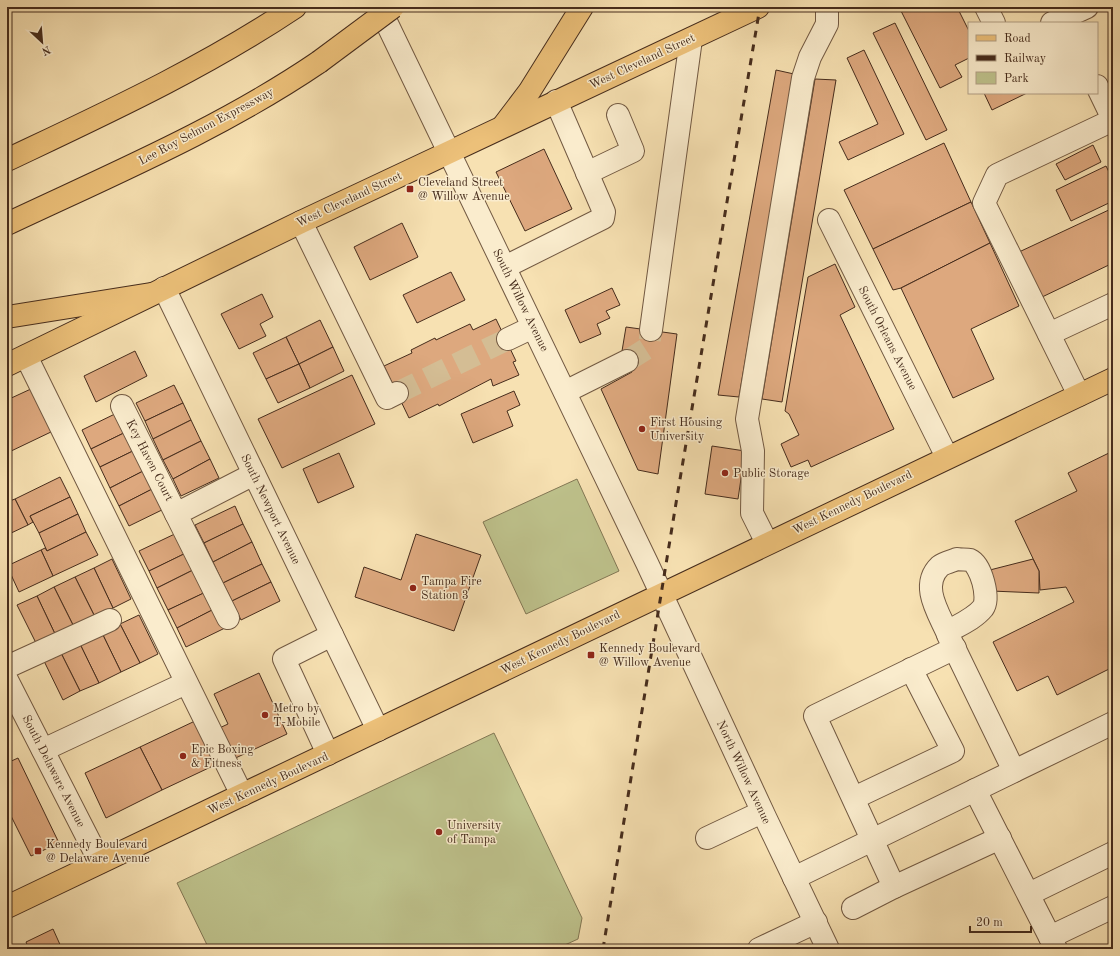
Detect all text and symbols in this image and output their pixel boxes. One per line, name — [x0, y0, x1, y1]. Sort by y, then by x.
north arrow — [22, 22, 62, 62]
legend — [968, 22, 1098, 94]
street label: West Cleveland Street — [588, 32, 697, 92]
text: Road — [1004, 33, 1031, 45]
text: N — [39, 43, 52, 57]
text: Railway — [1004, 53, 1047, 65]
text: Park — [1004, 73, 1029, 85]
street label: Lee Roy Selmon Expressway — [137, 86, 276, 168]
street label: West Cleveland Street — [295, 170, 404, 230]
place label: Cleveland Street @ Willow Avenue — [418, 177, 510, 203]
marker: Cleveland Street @ Willow Avenue — [405, 184, 415, 194]
street label: South Willow Avenue — [490, 247, 550, 354]
street label: South Orleans Avenue — [856, 284, 919, 393]
place label: First Housing University — [650, 417, 723, 443]
street label: Key Haven Court — [123, 418, 175, 503]
marker: First Housing University — [637, 424, 647, 434]
street label: South Newport Avenue — [238, 453, 302, 567]
marker: Public Storage — [720, 468, 730, 478]
place label: Public Storage — [733, 468, 810, 480]
street label: West Kennedy Boulevard — [791, 469, 914, 537]
place label: Tampa Fire Station 3 — [421, 576, 482, 602]
marker: Tampa Fire Station 3 — [408, 583, 418, 593]
street label: West Kennedy Boulevard — [499, 609, 622, 677]
place label: Kennedy Boulevard @ Willow Avenue — [599, 643, 701, 669]
marker: Kennedy Boulevard @ Willow Avenue — [586, 650, 596, 660]
place label: Metro by T-Mobile — [273, 703, 321, 729]
marker: Metro by T-Mobile — [260, 710, 270, 720]
street label: South Delaware Avenue — [20, 713, 87, 830]
street label: North Willow Avenue — [714, 719, 773, 826]
place label: Epic Boxing & Fitness — [191, 744, 254, 770]
marker: Epic Boxing & Fitness — [178, 751, 188, 761]
street label: West Kennedy Boulevard — [206, 751, 331, 817]
place label: University of Tampa — [447, 820, 502, 846]
marker: University of Tampa — [434, 827, 444, 837]
place label: Kennedy Boulevard @ Delaware Avenue — [46, 839, 150, 865]
marker: Kennedy Boulevard @ Delaware Avenue — [33, 846, 43, 856]
scale bar — [970, 908, 1031, 934]
text: 20 m — [976, 917, 1003, 929]

